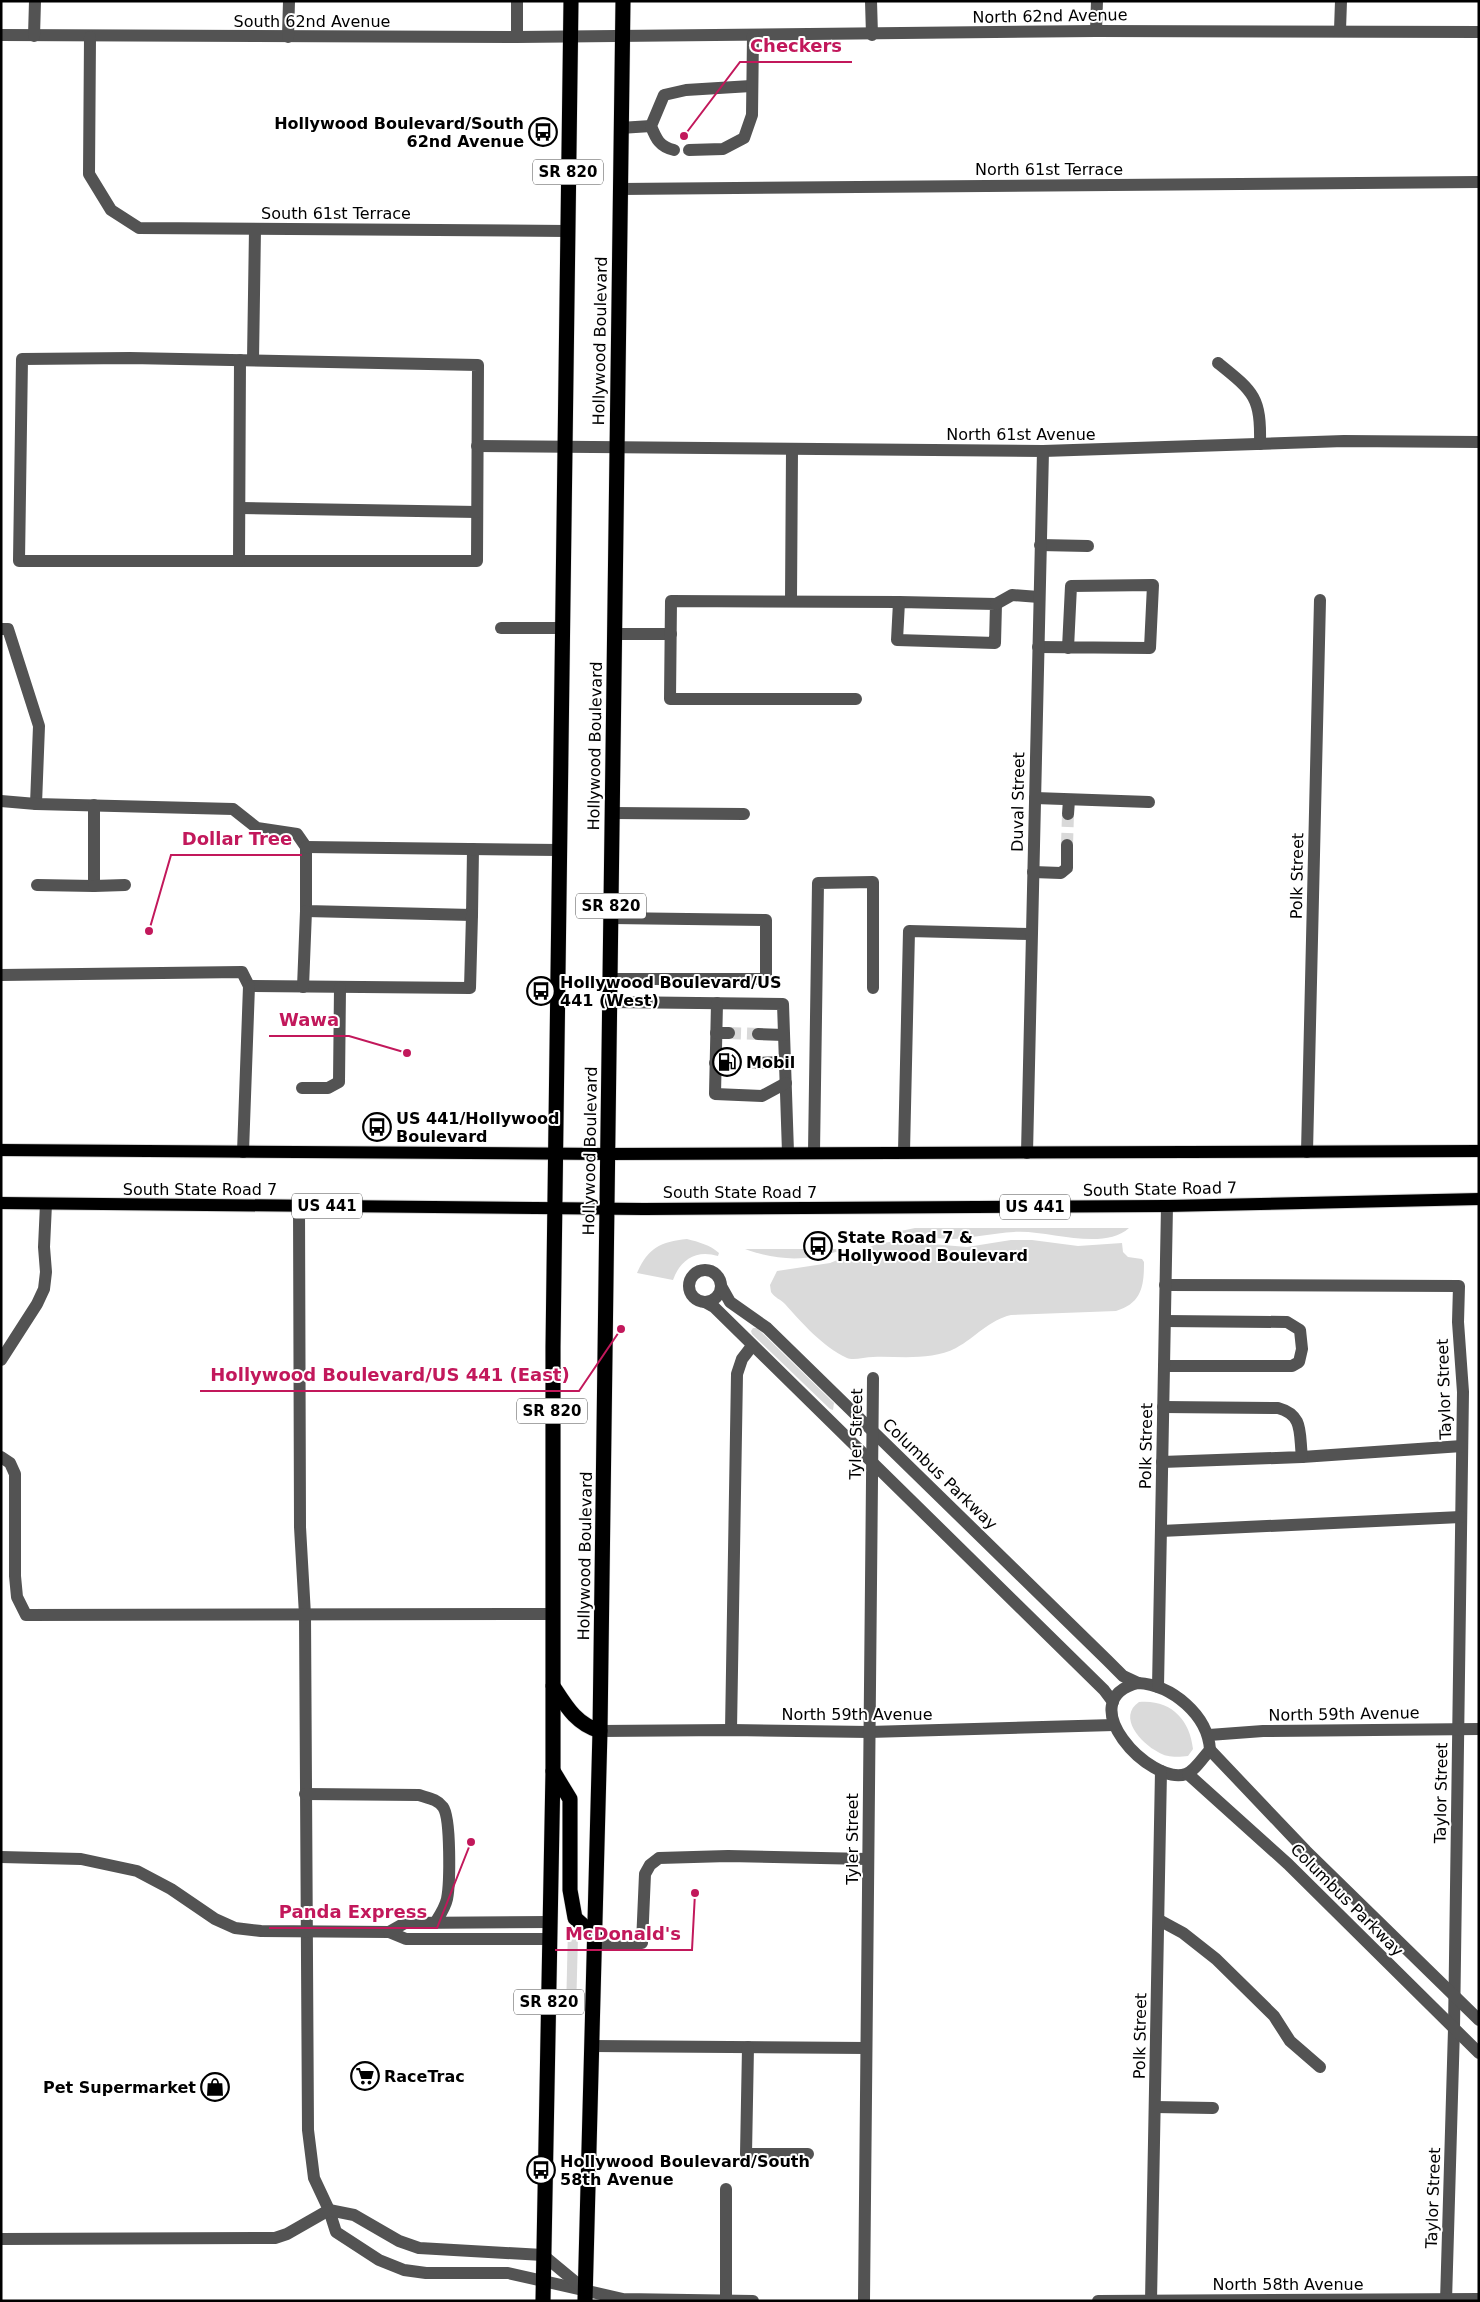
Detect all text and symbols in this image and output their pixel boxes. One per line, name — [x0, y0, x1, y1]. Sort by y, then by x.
street label: North 62nd Avenue — [972, 5, 1128, 27]
street label: South 62nd Avenue — [234, 12, 390, 31]
callout: Checkers — [740, 29, 852, 62]
text: Checkers — [750, 35, 842, 56]
place label: Hollywood Boulevard/South 62nd Avenue — [274, 114, 524, 151]
bus stop icon: Hollywood Boulevard/South 62nd Avenue — [528, 117, 558, 147]
road number: SR 820 — [533, 160, 603, 184]
street label: North 61st Terrace — [975, 160, 1123, 179]
street label: South 61st Terrace — [261, 204, 411, 223]
street label: Hollywood Boulevard — [589, 256, 611, 426]
street label: North 61st Avenue — [946, 425, 1096, 444]
street label: Hollywood Boulevard — [584, 661, 606, 831]
street label: Duval Street — [1008, 752, 1028, 852]
callout: Dollar Tree — [171, 822, 302, 855]
text: Dollar Tree — [182, 828, 292, 849]
street label: Polk Street — [1287, 833, 1307, 919]
road number: SR 820 — [576, 894, 646, 918]
place label: Hollywood Boulevard/US 441 (West) — [560, 973, 781, 1010]
bus stop icon: Hollywood Boulevard/US 441 (West) — [526, 976, 556, 1006]
callout: Wawa — [269, 1003, 349, 1036]
text: Wawa — [279, 1009, 339, 1030]
fuel station icon: Mobil — [712, 1047, 742, 1077]
place label: Mobil — [746, 1053, 795, 1072]
street label: Hollywood Boulevard — [579, 1066, 601, 1236]
place label: US 441/Hollywood Boulevard — [396, 1109, 559, 1146]
bus stop icon: US 441/Hollywood Boulevard — [362, 1112, 392, 1142]
street label: South State Road 7 — [1083, 1178, 1237, 1200]
street label: South State Road 7 — [123, 1180, 277, 1199]
street label: South State Road 7 — [663, 1183, 817, 1202]
road number: US 441 — [292, 1194, 362, 1218]
road number: US 441 — [1000, 1194, 1070, 1220]
place label: State Road 7 & Hollywood Boulevard — [837, 1228, 1028, 1265]
bus stop icon: State Road 7 & Hollywood Boulevard — [803, 1231, 833, 1261]
street label: Taylor Street — [1433, 1338, 1455, 1441]
callout: Hollywood Boulevard/US 441 (East) — [200, 1358, 579, 1391]
text: Hollywood Boulevard/US 441 (East) — [210, 1364, 570, 1385]
street label: Tyler Street — [846, 1388, 866, 1481]
road number: SR 820 — [517, 1398, 587, 1424]
street label: Polk Street — [1136, 1403, 1156, 1489]
street label: Columbus Parkway — [879, 1414, 1001, 1534]
street label: Hollywood Boulevard — [574, 1471, 596, 1641]
street label: North 59th Avenue — [1268, 1703, 1420, 1725]
street label: North 59th Avenue — [781, 1705, 933, 1724]
street label: Taylor Street — [1431, 1742, 1451, 1845]
street label: Tyler Street — [843, 1793, 862, 1886]
street label: Columbus Parkway — [1287, 1840, 1407, 1960]
callout: Panda Express — [269, 1895, 437, 1928]
text: Panda Express — [279, 1901, 427, 1922]
callout: McDonald's — [555, 1917, 692, 1950]
text: McDonald's — [565, 1923, 681, 1944]
road number: SR 820 — [514, 1990, 584, 2014]
street label: Polk Street — [1130, 1993, 1150, 2079]
supermarket icon: RaceTrac — [350, 2061, 380, 2091]
place label: RaceTrac — [384, 2067, 465, 2086]
shop icon: Pet Supermarket — [200, 2072, 230, 2102]
place label: Pet Supermarket — [43, 2078, 196, 2097]
street label: Taylor Street — [1422, 2147, 1444, 2250]
place label: Hollywood Boulevard/South 58th Avenue — [560, 2152, 810, 2189]
bus stop icon: Hollywood Boulevard/South 58th Avenue — [526, 2155, 556, 2185]
street label: North 58th Avenue — [1212, 2275, 1364, 2294]

